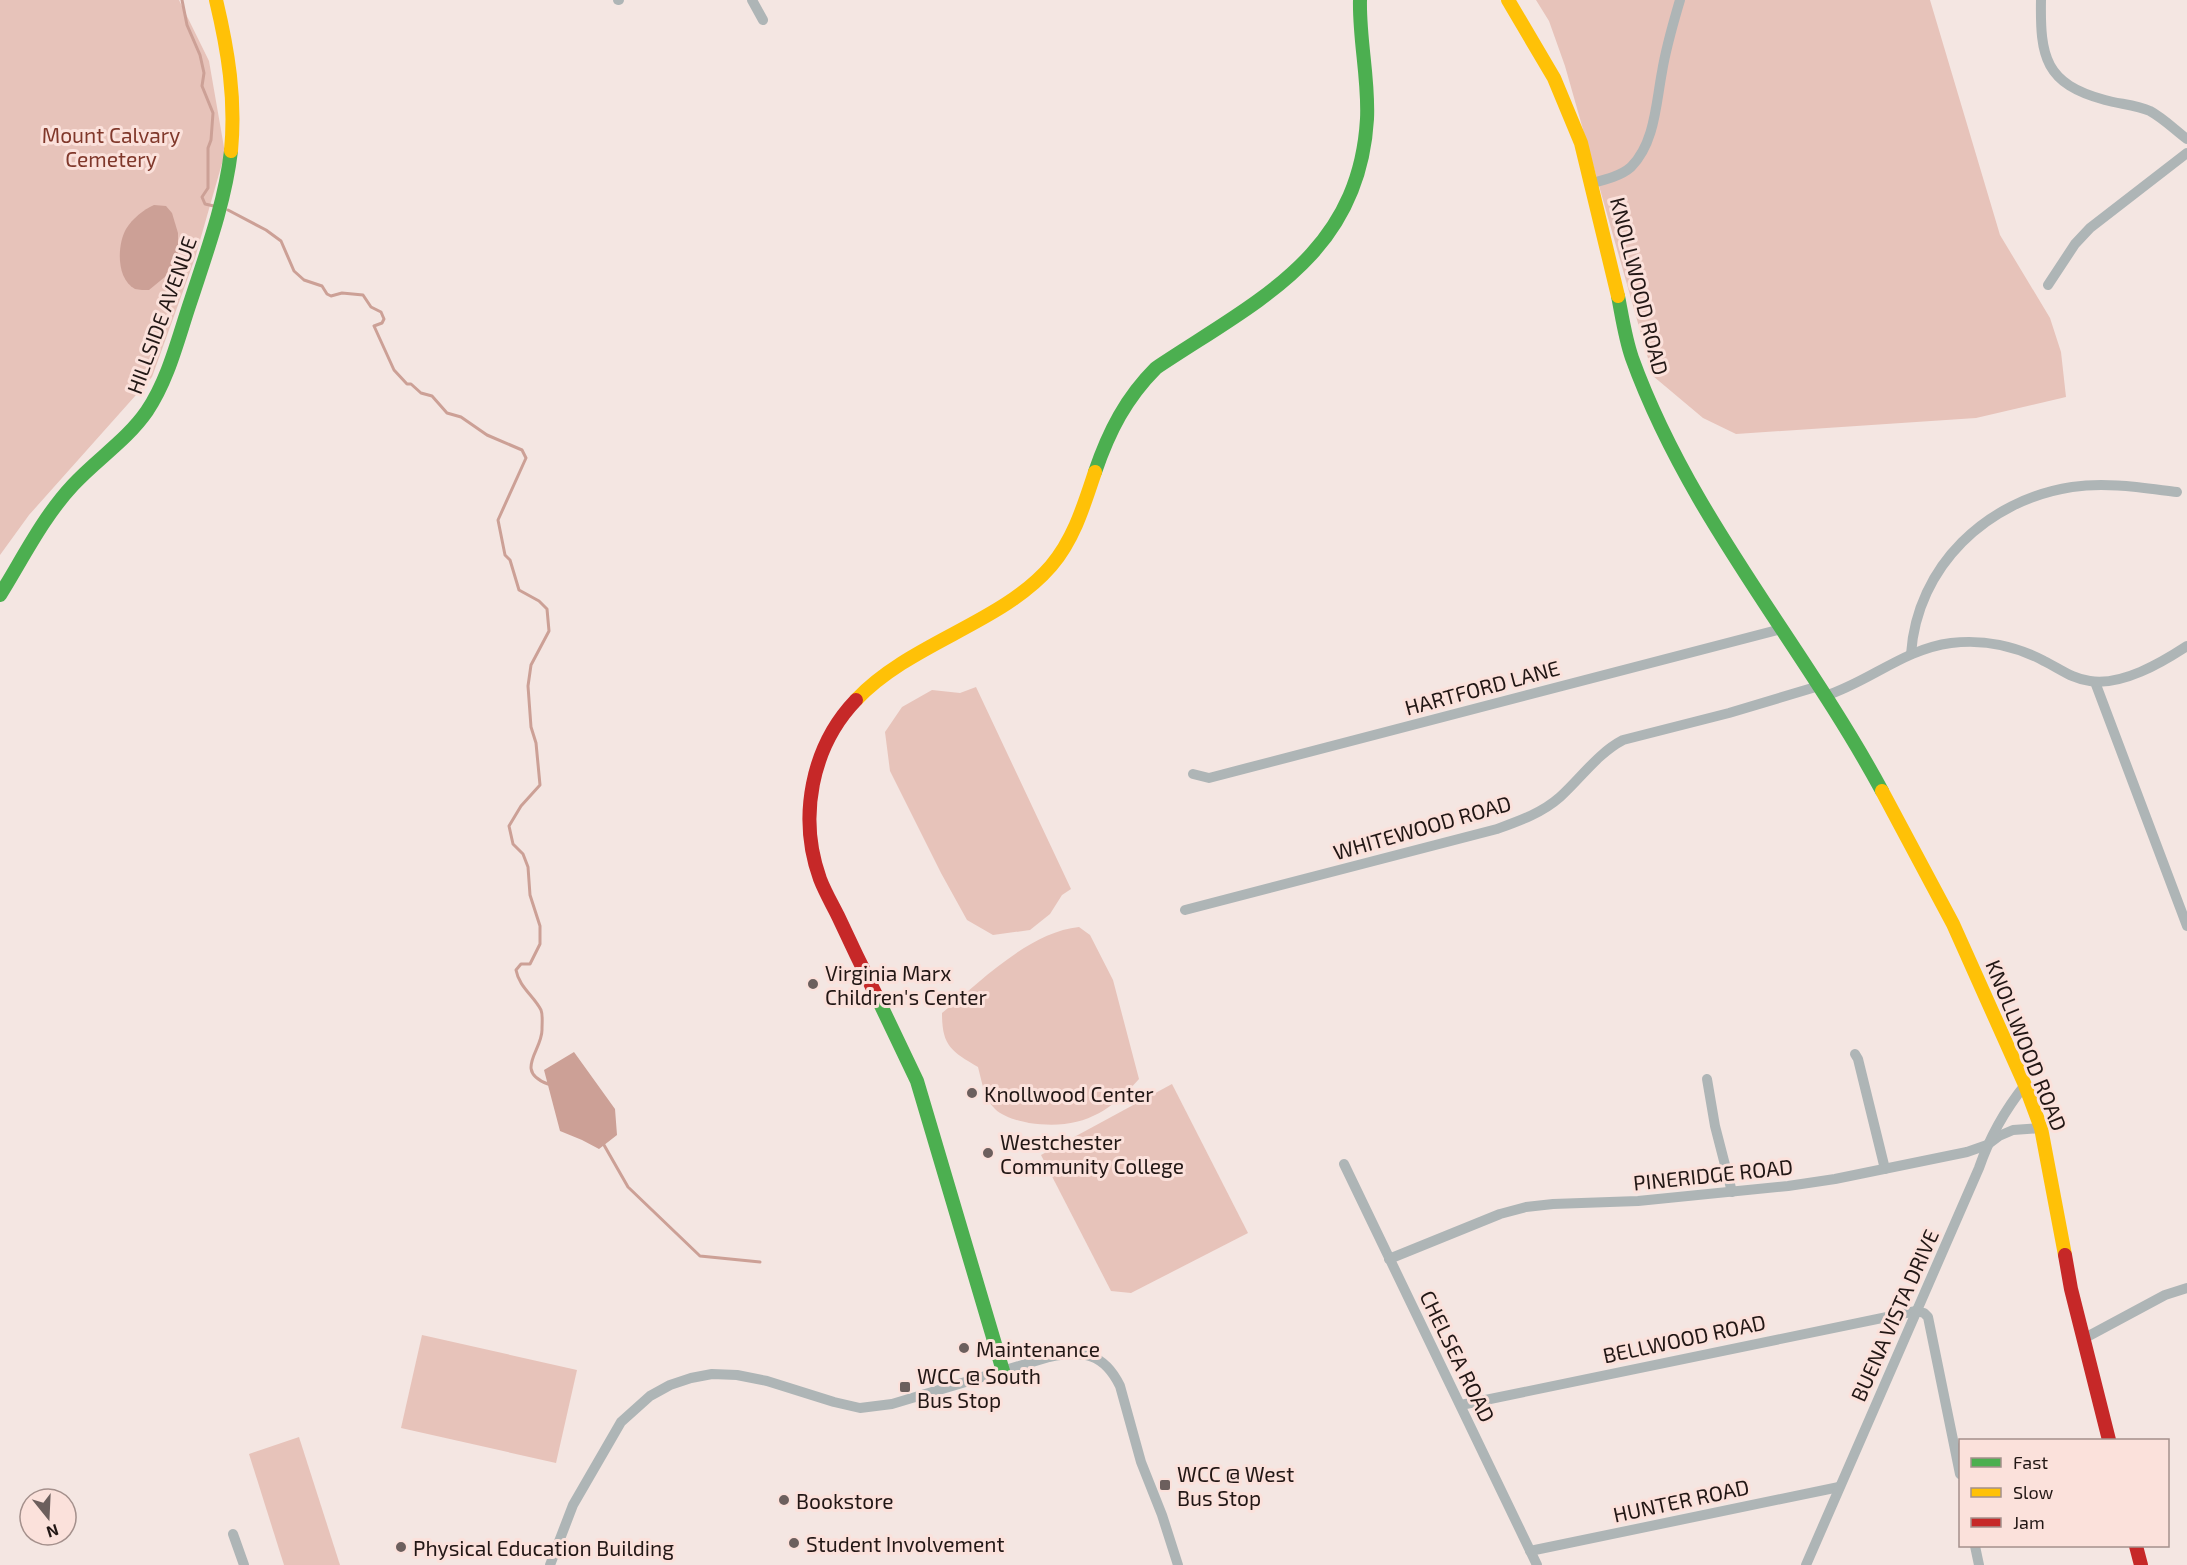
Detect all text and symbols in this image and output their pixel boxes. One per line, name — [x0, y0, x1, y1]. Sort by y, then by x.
park label: Mount Calvary Cemetery — [42, 122, 180, 171]
street label: KNOLLWOOD ROAD — [1606, 195, 1674, 377]
street label: HILLSIDE AVENUE — [121, 233, 201, 397]
street label: HARTFORD LANE — [1402, 654, 1562, 720]
street label: WHITEWOOD ROAD — [1330, 790, 1514, 864]
street label: KNOLLWOOD ROAD — [1981, 956, 2073, 1134]
place label: Virginia Marx Children's Center — [825, 960, 988, 1009]
marker: Virginia Marx Children's Center — [806, 977, 820, 991]
place label: Knollwood Center — [984, 1081, 1154, 1106]
marker: Knollwood Center — [965, 1086, 979, 1100]
place label: Westchester Community College — [1000, 1129, 1184, 1178]
marker: Westchester Community College — [981, 1146, 995, 1160]
street label: PINERIDGE ROAD — [1632, 1153, 1794, 1195]
street label: BUENA VISTA DRIVE — [1845, 1225, 1943, 1405]
street label: CHELSEA ROAD — [1415, 1286, 1501, 1426]
street label: BELLWOOD ROAD — [1600, 1309, 1768, 1367]
place label: Maintenance — [976, 1336, 1100, 1361]
marker: Maintenance — [957, 1341, 971, 1355]
place label: WCC @ South Bus Stop — [917, 1363, 1041, 1412]
marker: WCC @ South Bus Stop — [898, 1380, 912, 1394]
legend — [1959, 1439, 2169, 1547]
text: Fast — [2013, 1451, 2048, 1473]
place label: WCC @ West Bus Stop — [1177, 1461, 1294, 1510]
street label: HUNTER ROAD — [1611, 1473, 1751, 1527]
marker: WCC @ West Bus Stop — [1158, 1478, 1172, 1492]
text: Slow — [2013, 1481, 2054, 1503]
north arrow — [18, 1487, 78, 1547]
place label: Bookstore — [796, 1488, 894, 1513]
marker: Bookstore — [777, 1493, 791, 1507]
text: Jam — [2013, 1511, 2045, 1533]
text: N — [44, 1521, 61, 1543]
place label: Student Involvement — [806, 1531, 1004, 1556]
place label: Physical Education Building — [413, 1535, 674, 1560]
marker: Student Involvement — [787, 1536, 801, 1550]
marker: Physical Education Building — [394, 1540, 408, 1554]

